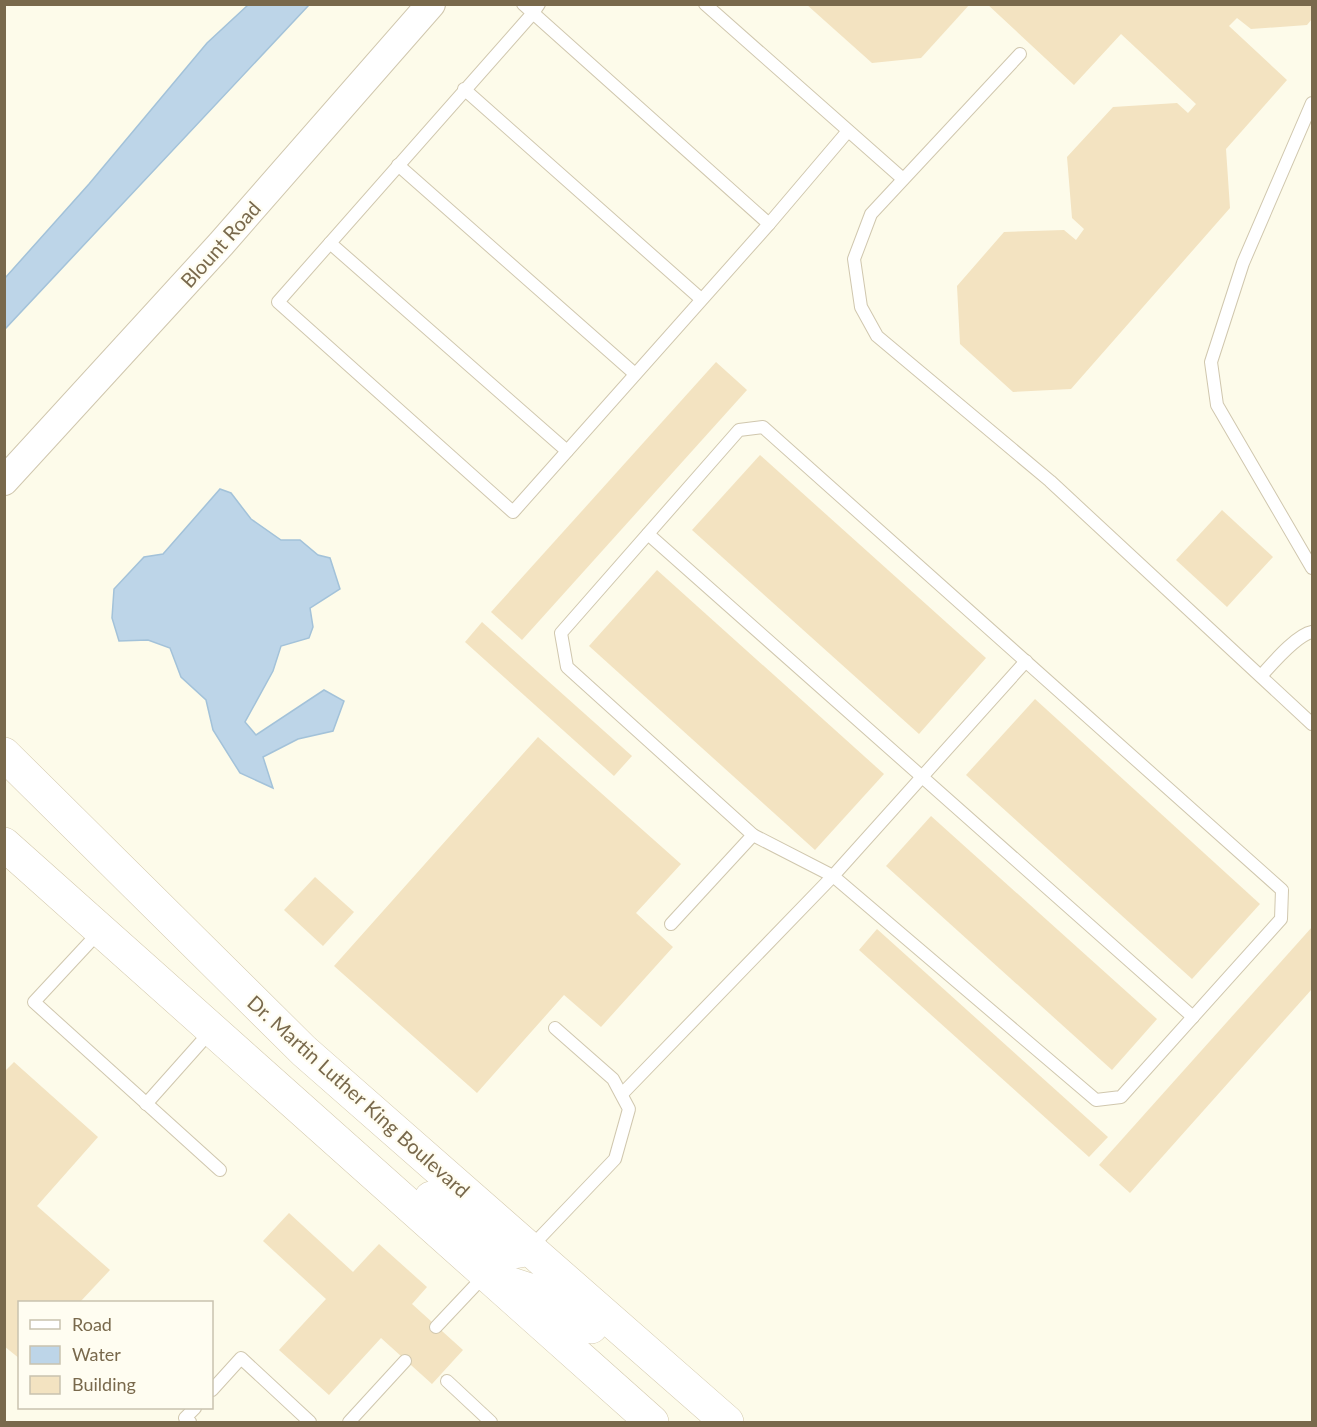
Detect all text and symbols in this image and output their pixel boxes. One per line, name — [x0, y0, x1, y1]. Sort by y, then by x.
street label: Blount Road — [175, 196, 265, 292]
street label: Dr. Martin Luther King Boulevard — [243, 990, 475, 1202]
legend — [18, 1301, 213, 1409]
text: Road — [72, 1313, 112, 1335]
text: Water — [72, 1343, 121, 1365]
text: Building — [72, 1373, 136, 1395]

